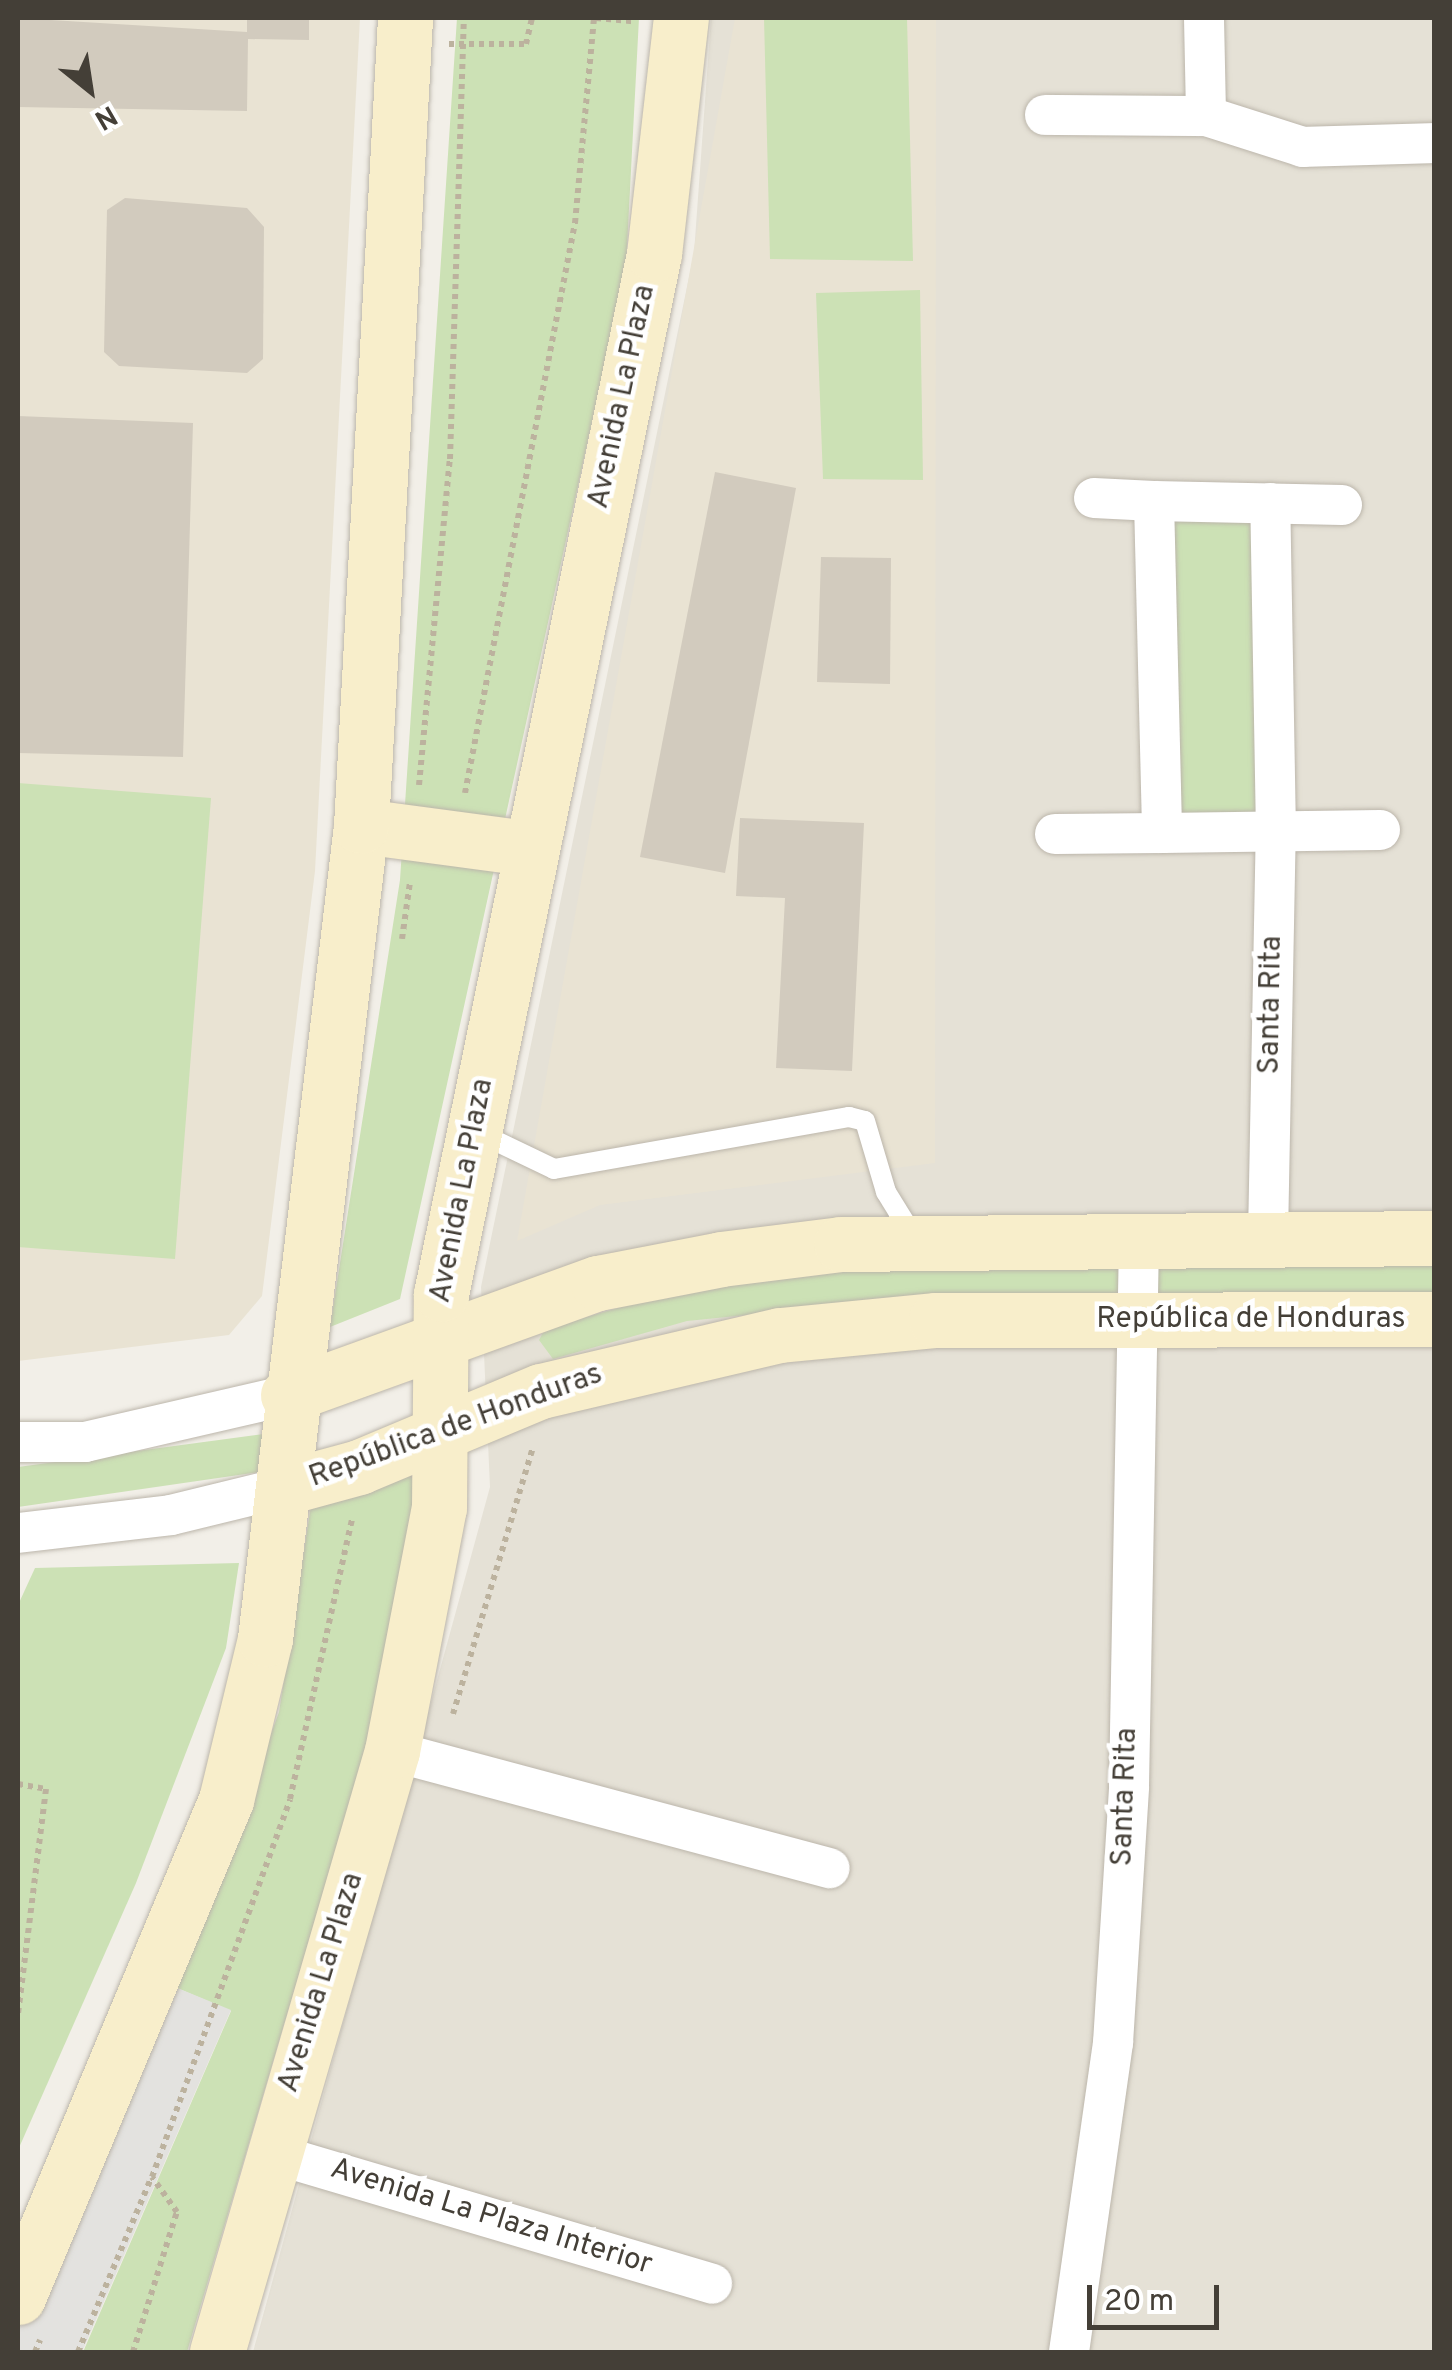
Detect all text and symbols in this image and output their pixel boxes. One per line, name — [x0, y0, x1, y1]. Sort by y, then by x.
north arrow — [40, 40, 140, 140]
text: N — [87, 95, 123, 137]
street label: Avenida La Plaza — [582, 282, 664, 512]
street label: Santa Rita — [1253, 935, 1291, 1075]
street label: Avenida La Plaza — [424, 1076, 502, 1306]
street label: República de Honduras — [1096, 1302, 1406, 1338]
street label: República de Honduras — [305, 1357, 607, 1497]
street label: Santa Rita — [1106, 1727, 1146, 1867]
street label: Avenida La Plaza — [271, 1869, 373, 2097]
street label: Avenida La Plaza Interior — [326, 2152, 656, 2284]
scale bar — [1092, 2265, 1224, 2327]
text: 20 m — [1104, 2284, 1174, 2321]

